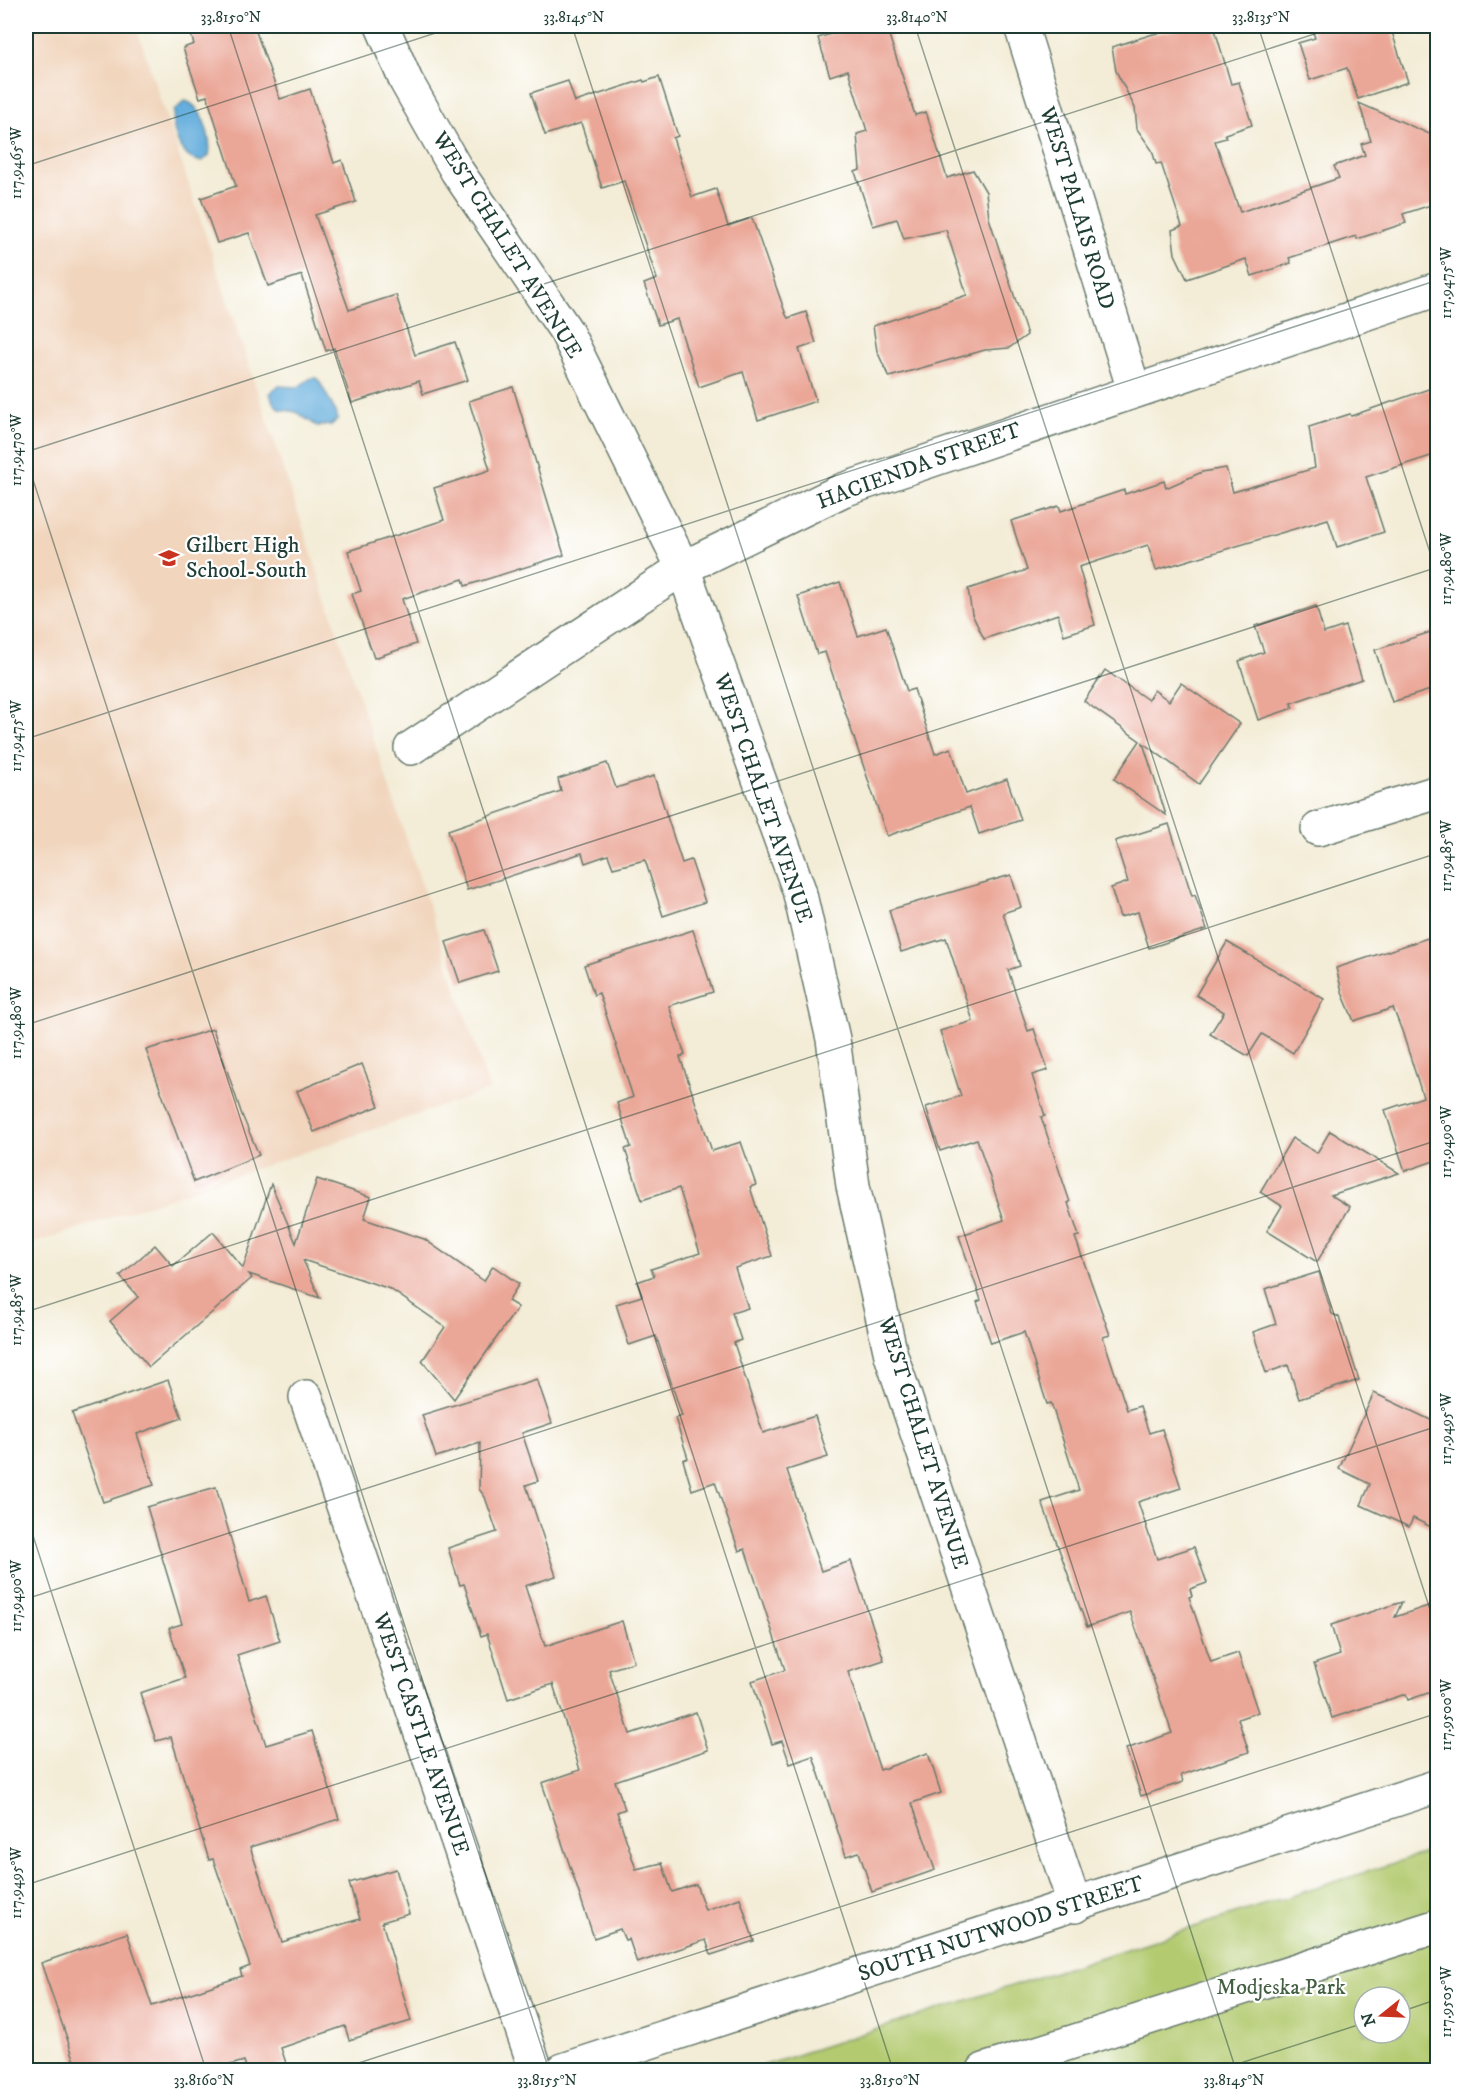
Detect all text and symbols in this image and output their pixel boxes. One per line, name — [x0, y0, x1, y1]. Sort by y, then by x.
text: 33.8150°N — [201, 8, 261, 27]
text: 33.8145°N — [544, 8, 604, 27]
text: 33.8140°N — [886, 8, 948, 27]
text: 33.8135°N — [1232, 8, 1290, 27]
street label: WEST PALAIS ROAD — [1033, 102, 1121, 313]
street label: WEST CHALET AVENUE — [426, 126, 588, 363]
text: 117.9465°W — [7, 127, 26, 199]
text: 117.9475°W — [1437, 247, 1456, 319]
text: 117.9470°W — [7, 413, 26, 486]
street label: HACIENDA STREET — [813, 416, 1025, 515]
place label: Gilbert High School-South — [186, 532, 307, 584]
text: 117.9480°W — [1437, 532, 1456, 605]
school or university icon: Gilbert High School-South — [157, 546, 181, 570]
street label: WEST CHALET AVENUE — [707, 669, 818, 926]
text: 117.9475°W — [7, 700, 26, 772]
text: 117.9485°W — [1437, 820, 1456, 892]
text: 117.9480°W — [7, 986, 26, 1059]
text: 117.9490°W — [1437, 1105, 1456, 1178]
text: 117.9485°W — [7, 1274, 26, 1346]
street label: WEST CHALET AVENUE — [871, 1313, 974, 1572]
text: 117.9495°W — [1437, 1393, 1456, 1465]
text: 117.9490°W — [7, 1559, 26, 1632]
street label: WEST CASTLE AVENUE — [366, 1608, 475, 1859]
text: 117.9500°W — [1437, 1679, 1456, 1751]
text: 117.9495°W — [7, 1847, 26, 1919]
street label: SOUTH NUTWOOD STREET — [855, 1870, 1147, 1988]
text: 117.9505°W — [1437, 1966, 1456, 2038]
park label: Modjeska Park — [1216, 1974, 1346, 2001]
north arrow — [1352, 1985, 1412, 2045]
text: N — [1357, 2010, 1380, 2029]
text: 33.8160°N — [174, 2071, 234, 2090]
text: 33.8155°N — [517, 2071, 577, 2090]
text: 33.8150°N — [860, 2071, 920, 2090]
text: 33.8145°N — [1204, 2071, 1264, 2090]

